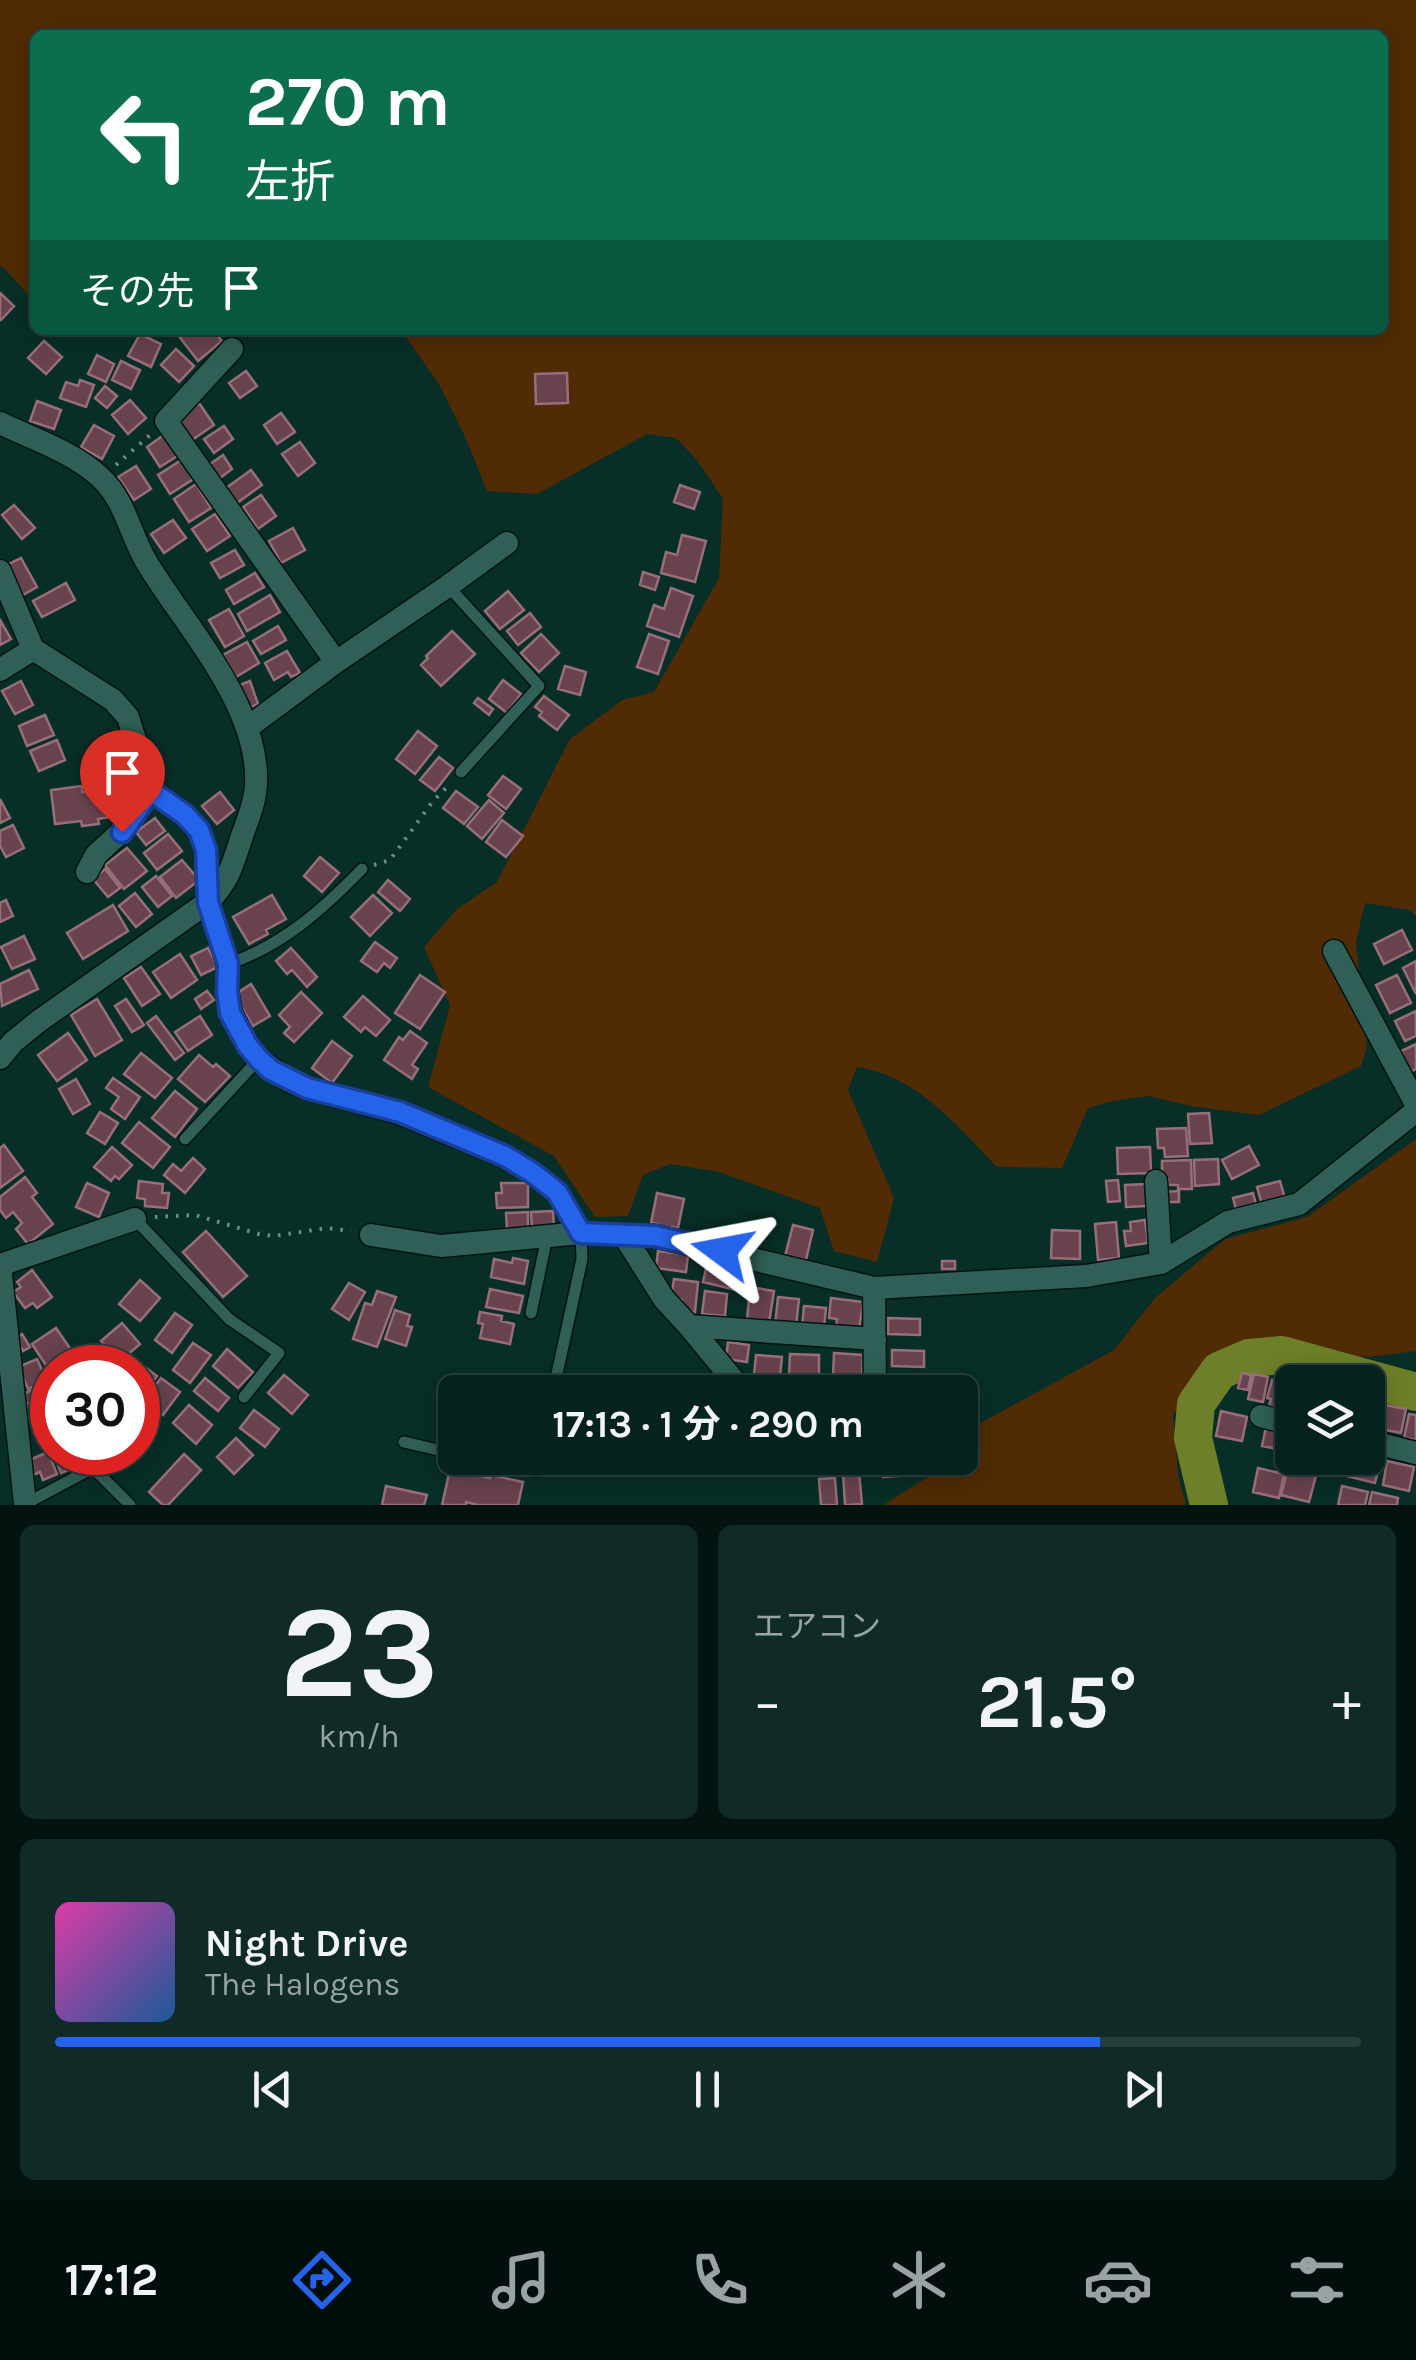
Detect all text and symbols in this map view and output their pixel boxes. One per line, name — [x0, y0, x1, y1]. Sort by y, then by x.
text: 270 m — [245, 61, 451, 143]
icon: left — [80, 70, 210, 200]
text: 左折 — [245, 156, 335, 208]
icon: arrive — [214, 260, 269, 315]
text: その先 — [80, 269, 194, 314]
pin — [80, 730, 165, 833]
icon: arrive — [95, 745, 150, 800]
position arrow — [670, 1199, 774, 1303]
speed limit sign: 30 — [30, 1345, 160, 1475]
map controls — [1275, 1365, 1385, 1475]
button: layers — [1275, 1365, 1385, 1475]
text: 17:13 · 1 分 · 290 m — [552, 1402, 864, 1447]
text: 23 — [279, 1577, 439, 1729]
text: エアコン — [753, 1608, 881, 1645]
text: 21.5° — [976, 1658, 1138, 1746]
text: − — [753, 1670, 782, 1734]
text: + — [1332, 1670, 1361, 1734]
text: km/h — [318, 1718, 400, 1755]
text: Night Drive — [205, 1921, 408, 1966]
text: The Halogens — [205, 1966, 400, 2003]
icon: previous — [245, 2062, 300, 2117]
icon: pause — [680, 2062, 735, 2117]
icon: next — [1116, 2062, 1171, 2117]
icon: directions — [287, 2245, 357, 2315]
icon: music — [486, 2245, 556, 2315]
icon: phone — [685, 2245, 755, 2315]
icon: climate — [884, 2245, 954, 2315]
icon: car — [1083, 2245, 1153, 2315]
icon: filters — [1282, 2245, 1352, 2315]
text: 17:12 — [64, 2254, 158, 2306]

